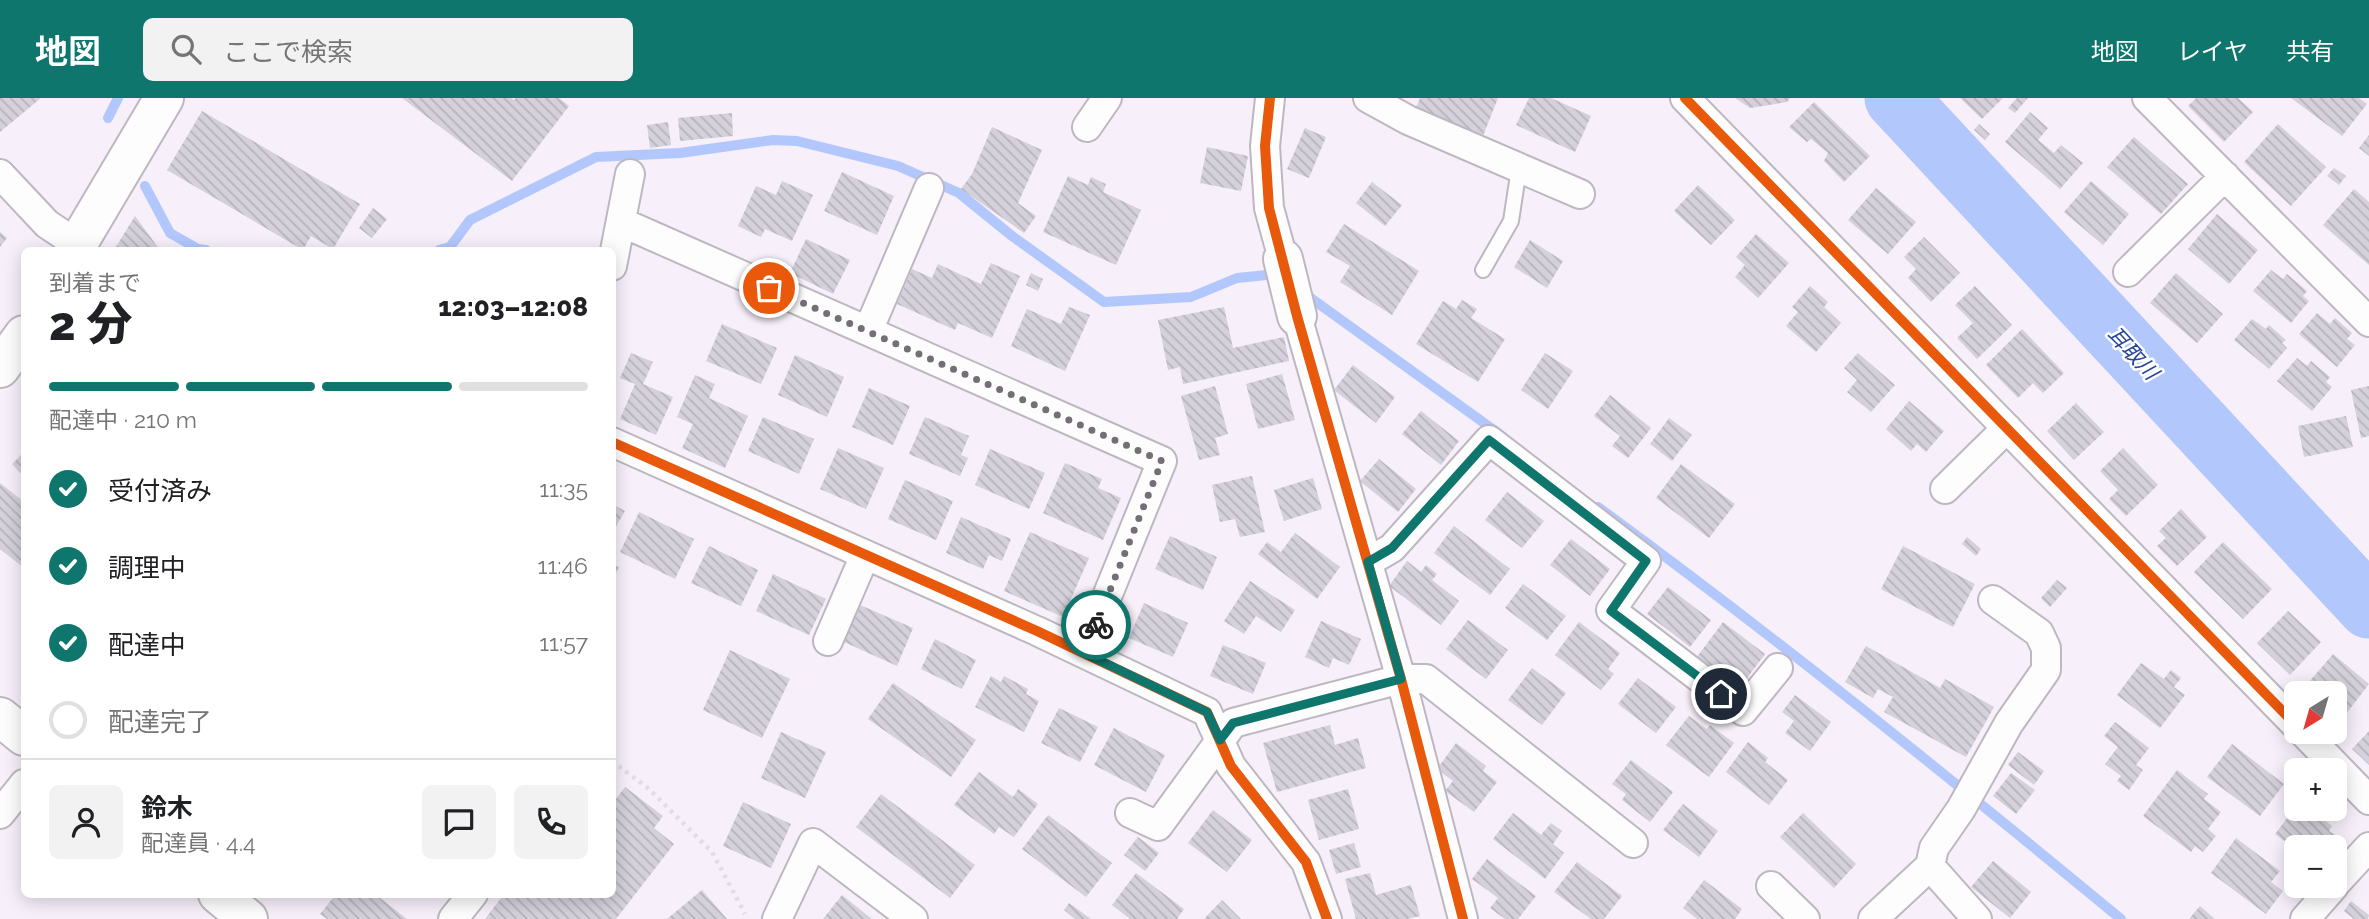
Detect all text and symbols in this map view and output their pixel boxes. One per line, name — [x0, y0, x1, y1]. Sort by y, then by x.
search box — [143, 18, 633, 81]
icon: search — [167, 30, 205, 68]
text: 地図 — [35, 32, 101, 71]
text: ここで検索 — [223, 37, 353, 67]
text: 地図 — [2091, 37, 2139, 66]
text: レイヤ — [2177, 37, 2248, 66]
text: 共有 — [2286, 37, 2334, 66]
pin — [739, 258, 799, 318]
text: 到着まで — [49, 269, 141, 296]
icon: bag — [750, 269, 788, 307]
text: 12:03–12:08 — [438, 292, 588, 322]
text: 2 分 — [49, 297, 132, 351]
water label: 耳取川 — [2102, 321, 2165, 386]
text: 配達中 · 210 m — [49, 406, 197, 433]
icon: check — [49, 470, 87, 508]
text: 11:35 — [539, 475, 588, 502]
text: 受付済み — [108, 476, 212, 506]
icon: check — [49, 547, 87, 585]
text: 11:46 — [538, 552, 588, 579]
text: 調理中 — [108, 553, 186, 583]
courier — [1061, 590, 1131, 660]
icon: bike — [1077, 606, 1115, 644]
icon: check — [49, 624, 87, 662]
text: 11:57 — [539, 629, 588, 656]
text: 配達中 — [108, 630, 186, 660]
pin — [1691, 664, 1751, 724]
icon: home — [1702, 675, 1740, 713]
north arrow — [2284, 681, 2347, 744]
map controls — [2284, 681, 2347, 898]
text: 配達完了 — [108, 707, 212, 737]
button: + — [2284, 758, 2347, 821]
button: person — [49, 785, 123, 859]
button: chat — [422, 785, 496, 859]
button: phone — [514, 785, 588, 859]
text: 鈴木 — [141, 793, 193, 823]
text: 配達員 · 4.4 — [141, 829, 256, 856]
button: − — [2284, 835, 2347, 898]

